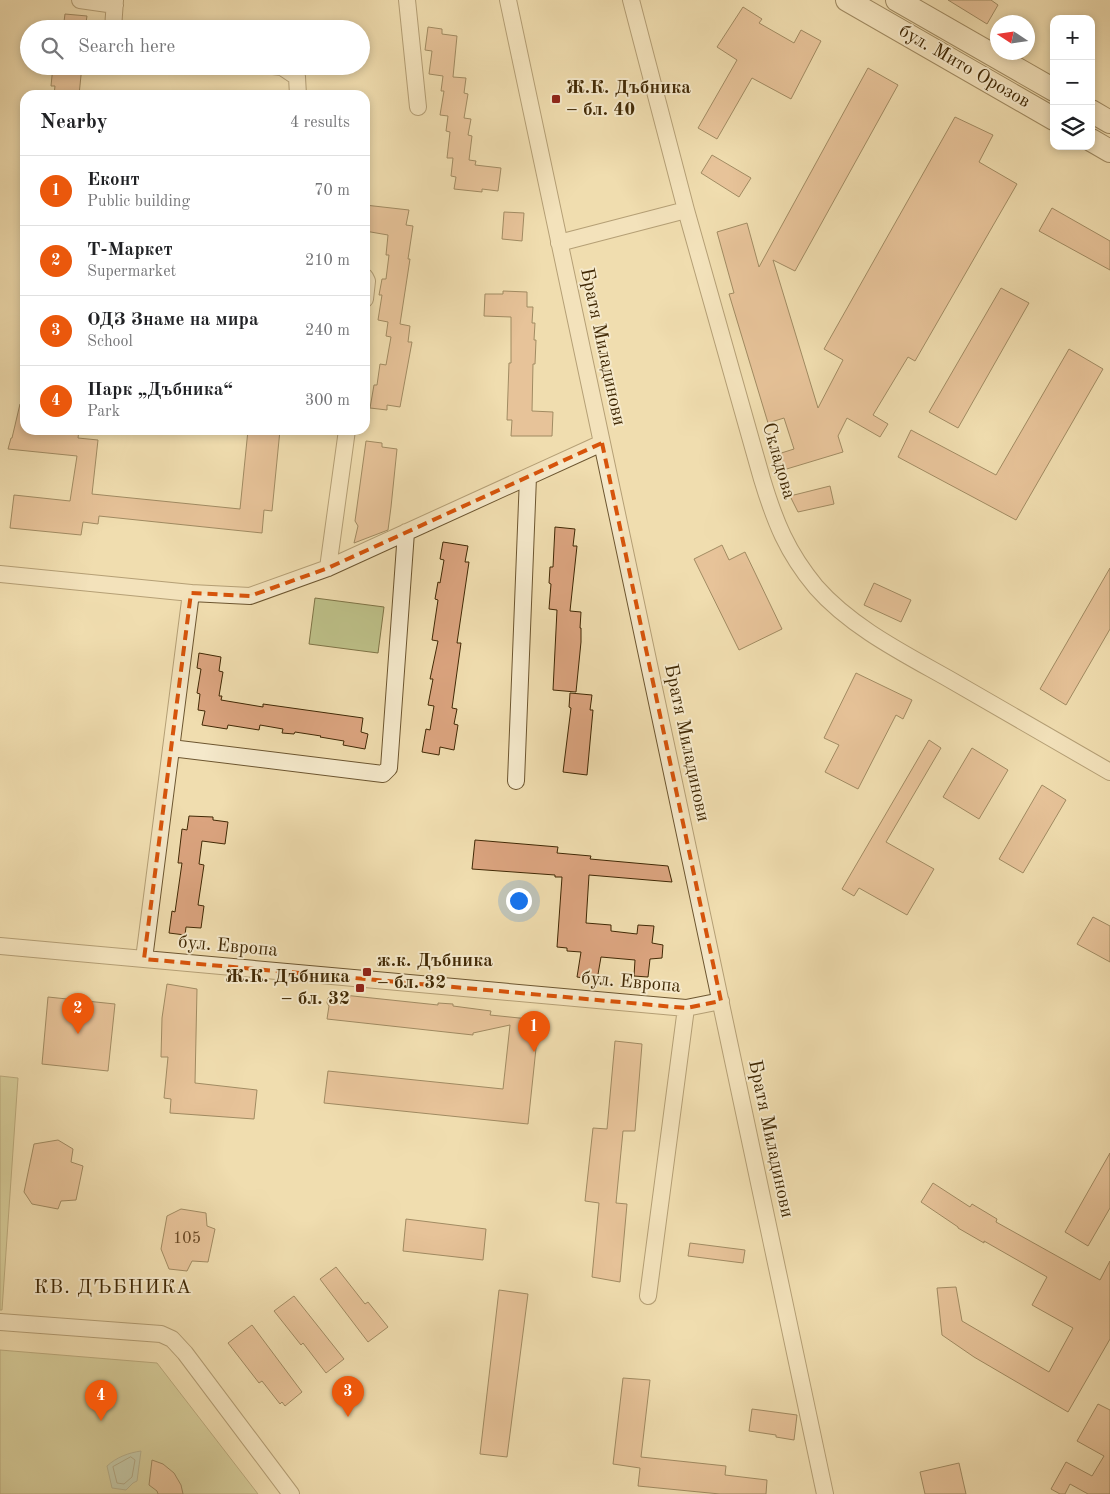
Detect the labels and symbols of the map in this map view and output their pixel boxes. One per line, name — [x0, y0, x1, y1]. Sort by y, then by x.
north arrow — [990, 15, 1035, 60]
street label: бул. Мито Орозов — [895, 22, 1033, 112]
place label: Ж.К. Дъбника – бл. 40 — [566, 79, 691, 120]
marker: Ж.К. Дъбника – бл. 40 — [550, 93, 562, 105]
street label: Братя Миладинови — [576, 266, 628, 428]
street label: Складова — [758, 421, 798, 502]
street label: Братя Миладинови — [660, 662, 712, 824]
your location — [506, 888, 532, 914]
street label: бул. Европа — [177, 933, 279, 961]
place label: ж.к. Дъбника – бл. 32 — [377, 952, 493, 993]
marker: ж.к. Дъбника – бл. 32 — [361, 966, 373, 978]
place label: Ж.К. Дъбника – бл. 32 — [225, 968, 350, 1009]
street label: бул. Европа — [580, 969, 682, 997]
marker: Ж.К. Дъбника – бл. 32 — [354, 982, 366, 994]
pin: 2 — [62, 993, 94, 1034]
pin: 1 — [518, 1011, 550, 1052]
street label: Братя Миладинови — [744, 1058, 796, 1220]
house number: 105 — [173, 1231, 201, 1247]
district label: КВ. ДЪБНИКА — [34, 1278, 192, 1298]
pin: 3 — [332, 1376, 364, 1417]
pin: 4 — [85, 1380, 117, 1421]

